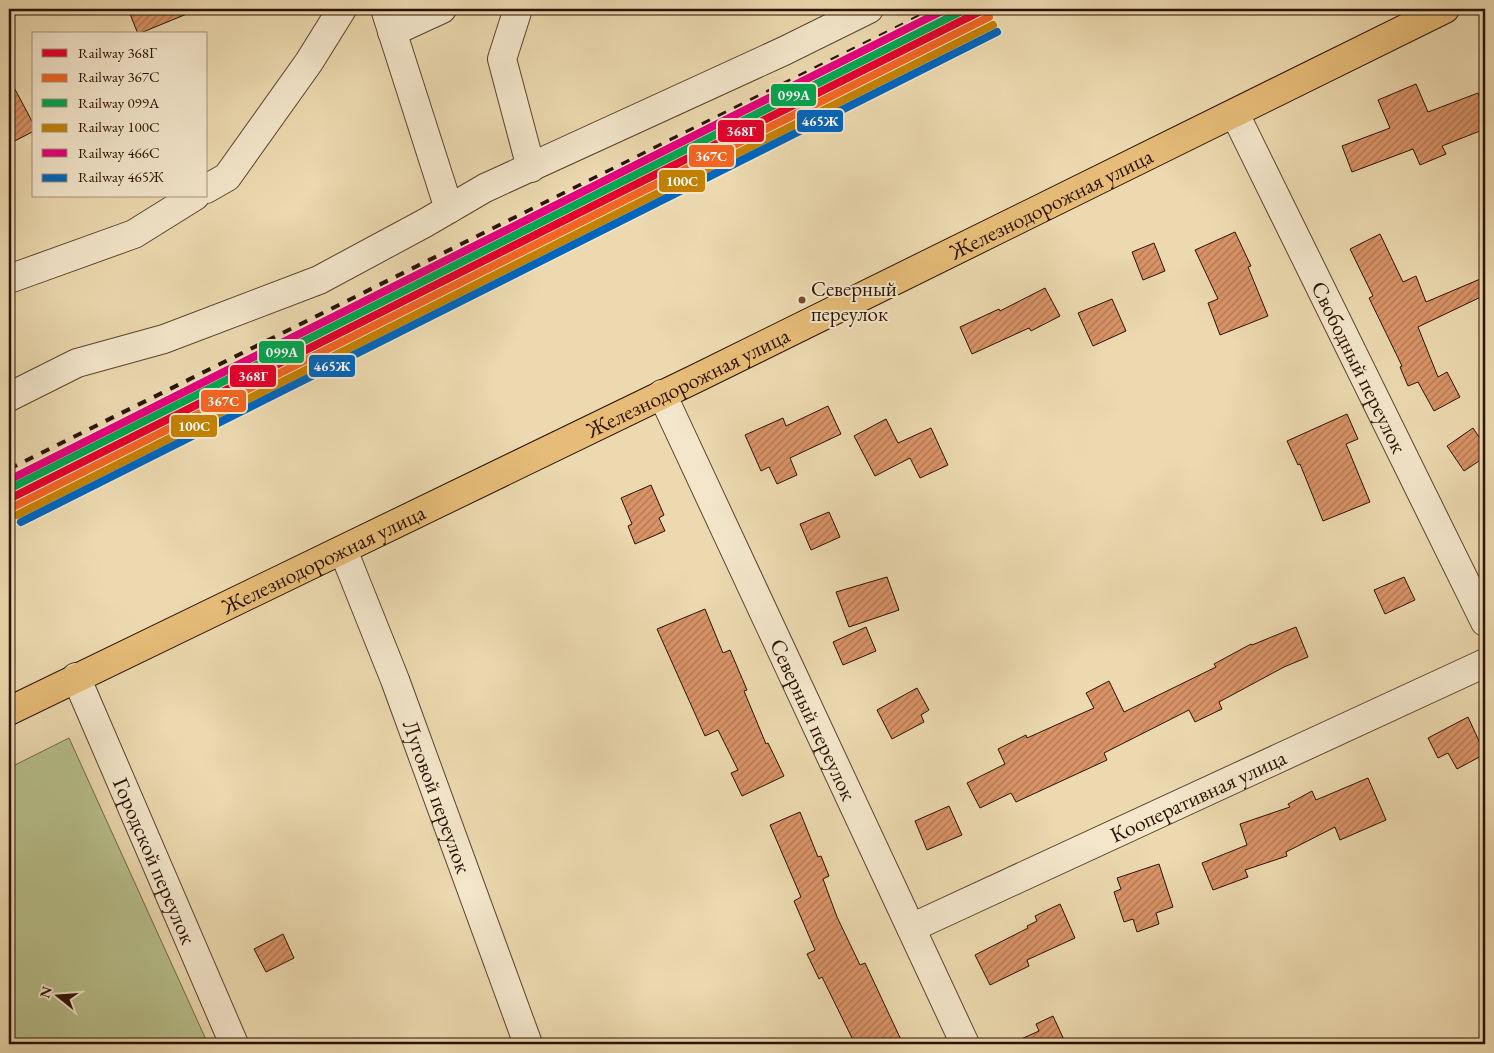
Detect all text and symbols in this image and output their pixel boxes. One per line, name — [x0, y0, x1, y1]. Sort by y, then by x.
legend — [32, 32, 208, 198]
text: Railway 368Г — [78, 43, 157, 62]
text: Railway 367С — [78, 67, 160, 86]
line badge: 099А — [770, 83, 817, 107]
text: 099А — [778, 86, 811, 104]
text: Railway 099А — [78, 93, 160, 112]
line badge: 465Ж — [796, 109, 844, 133]
text: 465Ж — [802, 112, 839, 130]
text: Railway 100C — [78, 117, 160, 136]
line badge: 368Г — [717, 119, 765, 143]
text: 368Г — [726, 122, 756, 140]
street label: Железнодорожная улица — [944, 141, 1158, 266]
text: Railway 466С — [78, 143, 160, 162]
line badge: 367С — [688, 144, 735, 168]
text: 367С — [695, 147, 727, 165]
text: Railway 465Ж — [78, 167, 164, 186]
line badge: 100C — [658, 169, 706, 193]
text: 100C — [666, 172, 698, 190]
place label: Северный переулок — [811, 275, 897, 327]
street label: Свободный переулок — [1305, 276, 1414, 458]
marker: Северный переулок — [797, 295, 807, 305]
street label: Железнодорожная улица — [580, 320, 794, 445]
line badge: 099А — [258, 340, 305, 364]
text: 099А — [266, 343, 299, 361]
line badge: 465Ж — [308, 354, 356, 378]
text: 465Ж — [314, 357, 351, 375]
line badge: 368Г — [229, 364, 277, 388]
text: 368Г — [238, 367, 268, 385]
line badge: 367С — [200, 389, 247, 413]
text: 367С — [207, 392, 239, 410]
line badge: 100C — [170, 414, 218, 438]
text: 100C — [178, 417, 210, 435]
street label: Железнодорожная улица — [215, 497, 430, 621]
street label: Северный переулок — [764, 634, 864, 805]
street label: Луговой переулок — [396, 716, 479, 877]
street label: Кооперативная улица — [1105, 742, 1291, 849]
street label: Городской переулок — [106, 773, 204, 949]
north arrow — [32, 970, 82, 1020]
text: N — [35, 984, 56, 1000]

